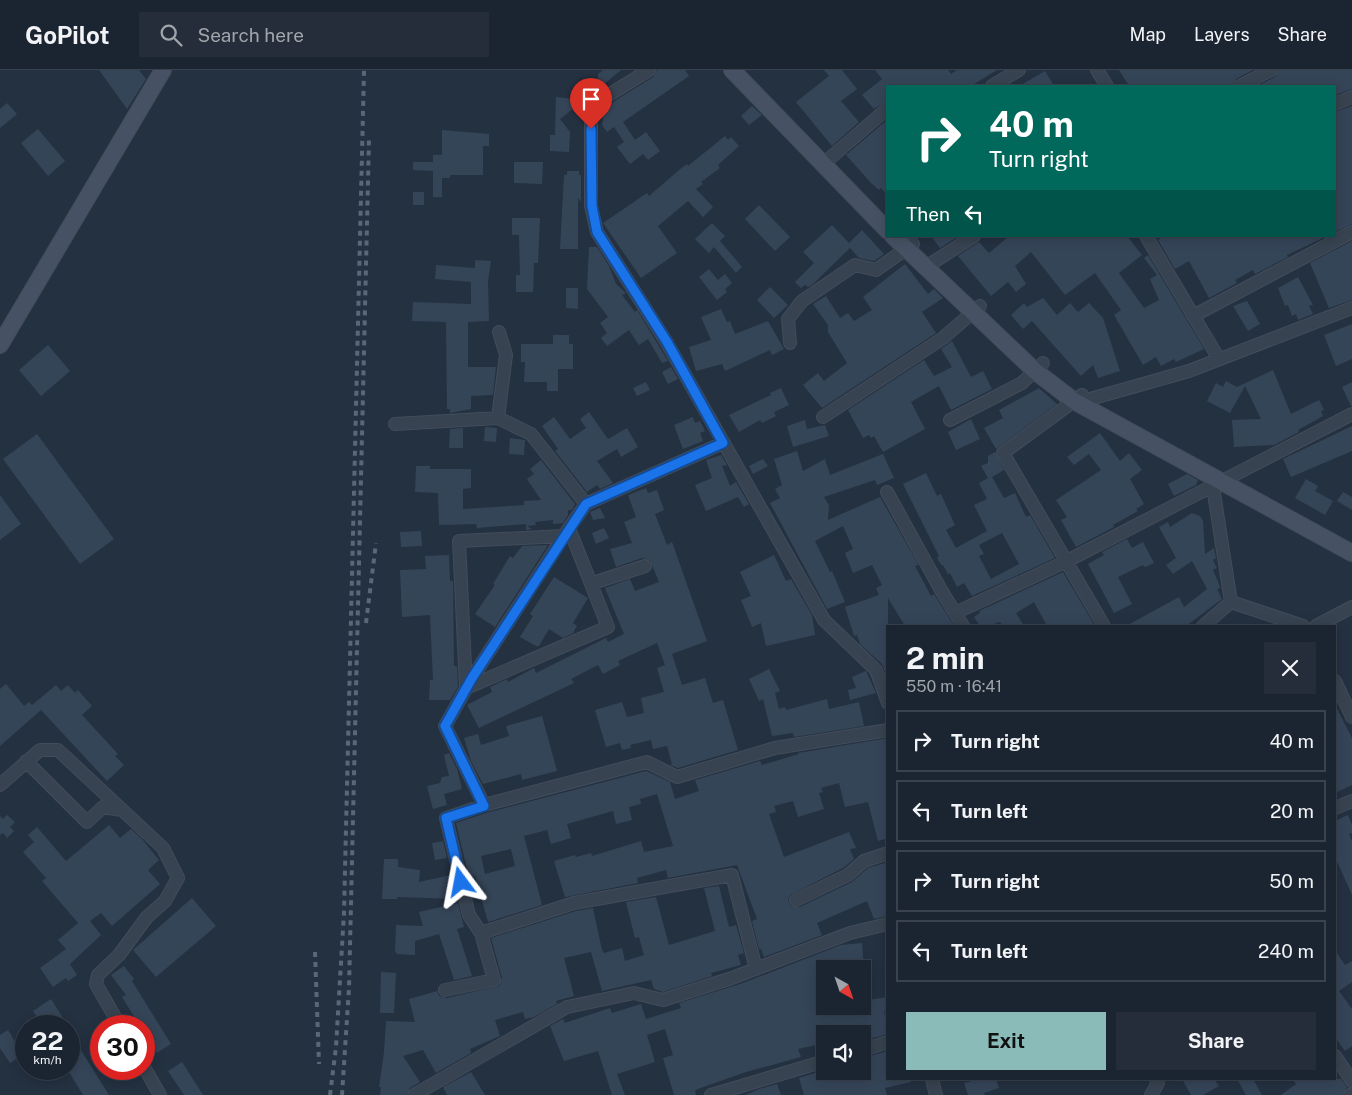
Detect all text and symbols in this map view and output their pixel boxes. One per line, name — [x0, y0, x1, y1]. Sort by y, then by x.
search box — [139, 12, 489, 57]
text: GoPilot — [25, 21, 109, 49]
icon: search — [157, 21, 185, 49]
text: Search here — [197, 24, 304, 46]
text: Map — [1130, 24, 1166, 45]
text: Layers — [1194, 24, 1250, 45]
text: Share — [1278, 24, 1327, 45]
pin — [570, 78, 612, 129]
icon: arrive — [577, 85, 605, 113]
text: 40 m — [989, 104, 1074, 145]
icon: right — [906, 105, 971, 170]
text: Turn right — [989, 146, 1089, 172]
icon: left — [960, 200, 988, 228]
text: Then — [906, 203, 950, 225]
text: 2 min — [906, 640, 985, 676]
button: close — [1264, 642, 1316, 694]
text: 550 m · 16:41 — [906, 677, 1002, 696]
icon: right — [908, 727, 936, 755]
text: Turn right — [951, 730, 1040, 752]
text: 40 m — [1269, 730, 1314, 752]
icon: left — [908, 797, 936, 825]
text: Turn left — [951, 800, 1028, 822]
text: 20 m — [1270, 800, 1314, 822]
position arrow — [434, 855, 486, 907]
icon: right — [908, 867, 936, 895]
text: Turn right — [951, 870, 1040, 892]
text: 50 m — [1269, 870, 1314, 892]
icon: left — [908, 937, 936, 965]
text: Turn left — [951, 940, 1028, 962]
text: 240 m — [1258, 940, 1314, 962]
north arrow — [816, 960, 871, 1015]
map controls — [816, 960, 871, 1080]
button: Exit — [906, 1012, 1106, 1070]
button: Share — [1116, 1012, 1316, 1070]
speed limit sign: 30 — [90, 1015, 155, 1080]
button: sound — [816, 1025, 871, 1080]
text: 22 — [32, 1026, 63, 1056]
text: km/h — [33, 1053, 62, 1067]

